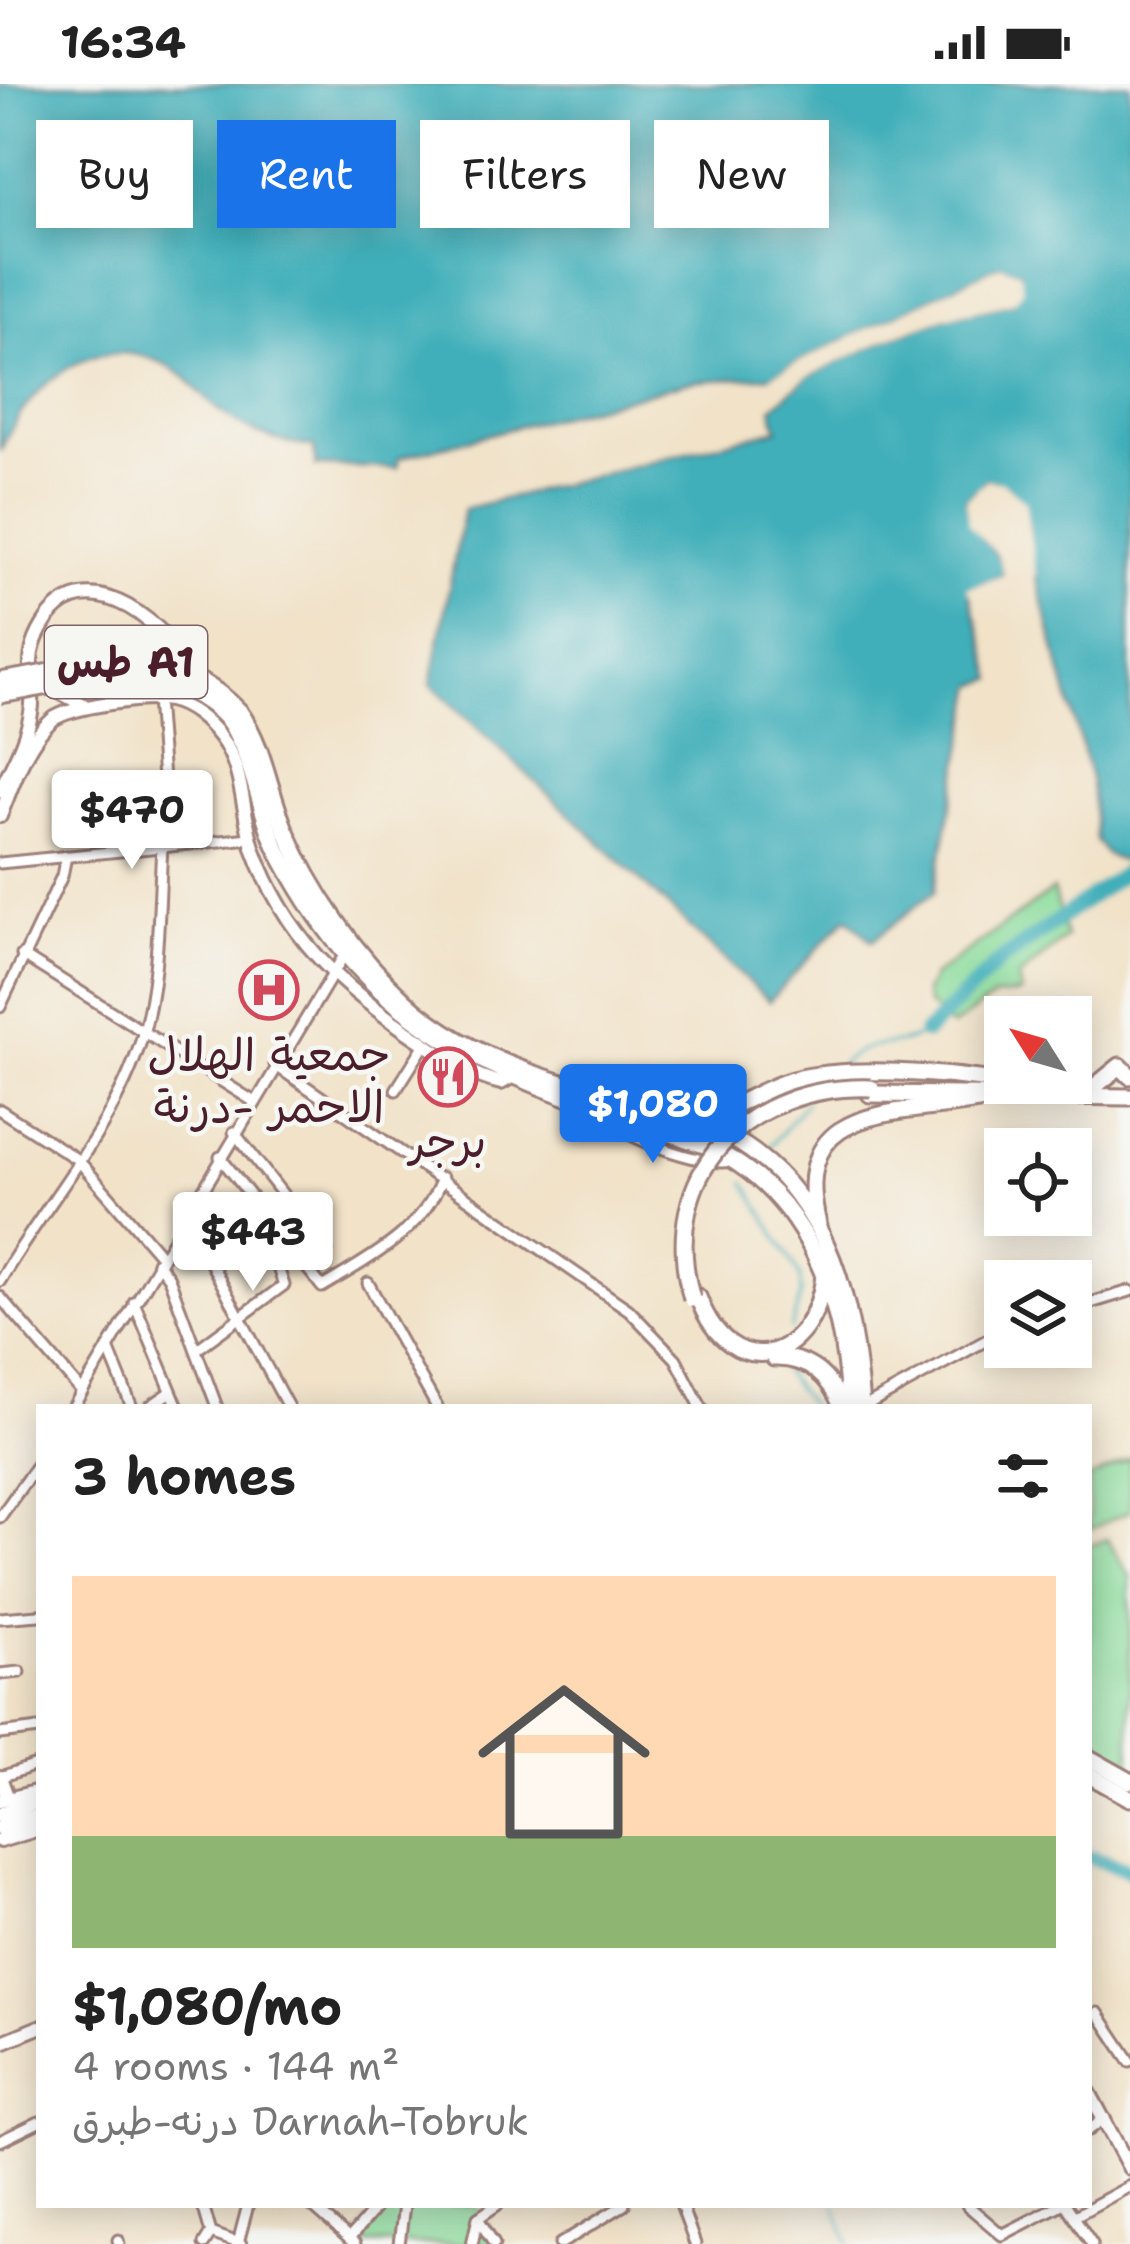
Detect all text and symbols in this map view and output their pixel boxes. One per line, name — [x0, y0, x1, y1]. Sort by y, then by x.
text: 16:34 — [60, 12, 186, 72]
chip: Buy — [36, 120, 193, 228]
chip: Rent — [217, 120, 396, 228]
chip: Filters — [420, 120, 630, 228]
chip: New — [654, 120, 829, 228]
road number: طس A1 — [45, 626, 207, 698]
pin: $470 — [61, 770, 203, 872]
text: $470 — [79, 783, 185, 835]
hospital icon: جمعية الهلال الاحمر -درنة — [238, 959, 300, 1021]
north arrow — [984, 996, 1092, 1104]
map controls — [984, 996, 1092, 1368]
place label: جمعية الهلال الاحمر -درنة — [147, 1024, 391, 1136]
restaurant icon: برجر — [417, 1046, 479, 1108]
pin: $1,080 — [555, 1064, 751, 1166]
text: $1,080 — [587, 1077, 719, 1129]
place label: برجر — [406, 1111, 486, 1171]
button: locate — [984, 1128, 1092, 1236]
pin: $443 — [182, 1192, 324, 1294]
text: $443 — [200, 1205, 306, 1257]
button: layers — [984, 1260, 1092, 1368]
text: 3 homes — [72, 1442, 296, 1510]
icon: filters — [990, 1443, 1056, 1509]
icon: home — [456, 1654, 672, 1870]
text: $1,080/mo — [72, 1972, 342, 2040]
text: 4 rooms · 144 m² — [72, 2040, 399, 2092]
text: درنه-طبرق Darnah-Tobruk — [72, 2095, 529, 2147]

